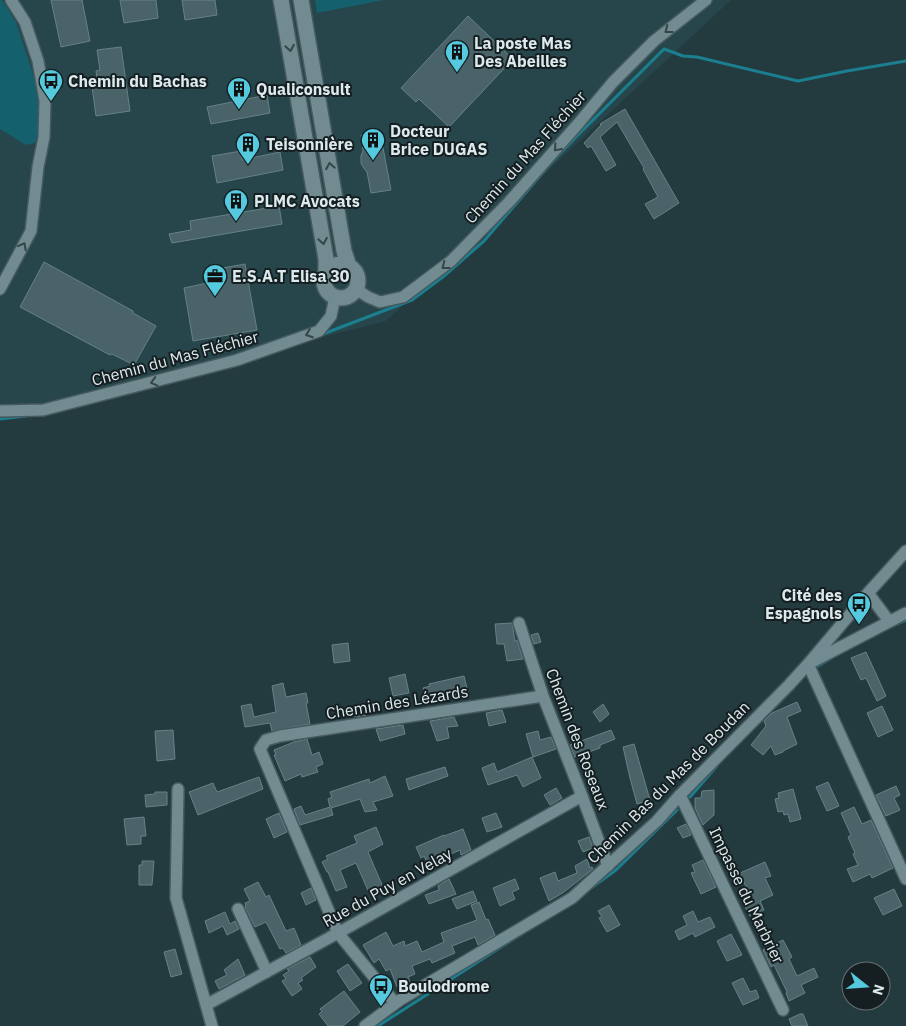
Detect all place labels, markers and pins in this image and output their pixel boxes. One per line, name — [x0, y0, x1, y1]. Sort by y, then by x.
place label: La poste Mas Des Abeilles — [474, 33, 571, 71]
building icon: La poste Mas Des Abeilles — [444, 39, 470, 73]
bus stop icon: Chemin du Bachas — [38, 68, 64, 102]
place label: Chemin du Bachas — [68, 71, 207, 91]
building icon: Qualiconsult — [226, 76, 252, 110]
place label: Qualiconsult — [256, 79, 351, 99]
place label: Docteur Brice DUGAS — [390, 121, 487, 159]
building icon: Docteur Brice DUGAS — [360, 127, 386, 161]
building icon: Teisonnière — [235, 131, 261, 165]
place label: Teisonnière — [266, 134, 353, 154]
building icon: PLMC Avocats — [223, 188, 249, 222]
place label: PLMC Avocats — [254, 191, 360, 211]
office icon: E.S.A.T Elisa 30 — [202, 263, 228, 297]
place label: E.S.A.T Elisa 30 — [232, 266, 350, 286]
place label: Cité des Espagnols — [765, 585, 842, 623]
bus stop icon: Cité des Espagnols — [846, 591, 872, 625]
bus stop icon: Boulodrome — [368, 973, 394, 1007]
place label: Boulodrome — [398, 976, 490, 996]

